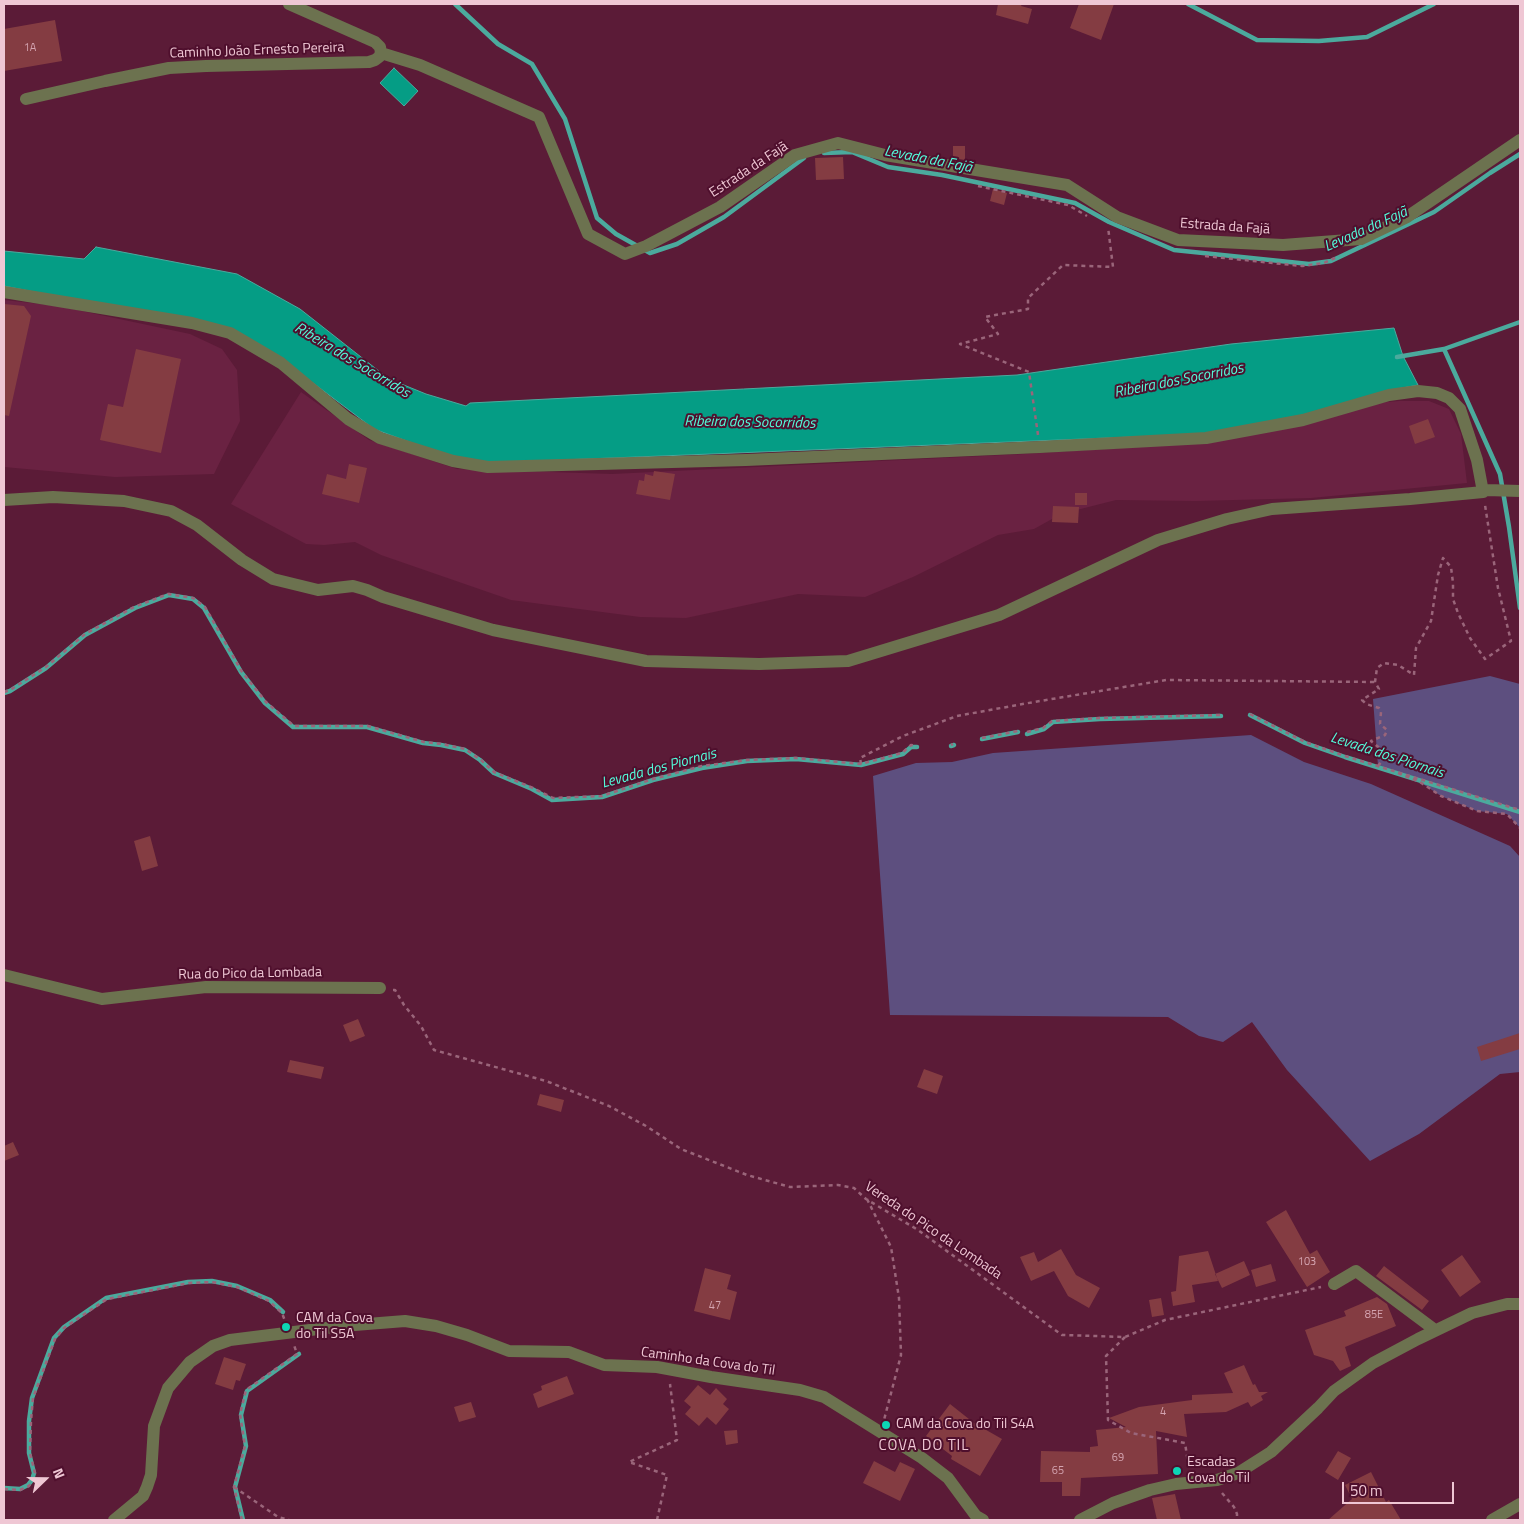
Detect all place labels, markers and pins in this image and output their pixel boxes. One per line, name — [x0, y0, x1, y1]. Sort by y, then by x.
place label: CAM da Cova do Til S5A — [296, 1311, 373, 1344]
marker: CAM da Cova do Til S5A — [280, 1321, 292, 1333]
place label: CAM da Cova do Til S4A — [896, 1417, 1034, 1433]
marker: CAM da Cova do Til S4A — [880, 1419, 892, 1431]
place label: Escadas Cova do Til — [1187, 1455, 1250, 1488]
marker: Escadas Cova do Til — [1171, 1465, 1183, 1477]

